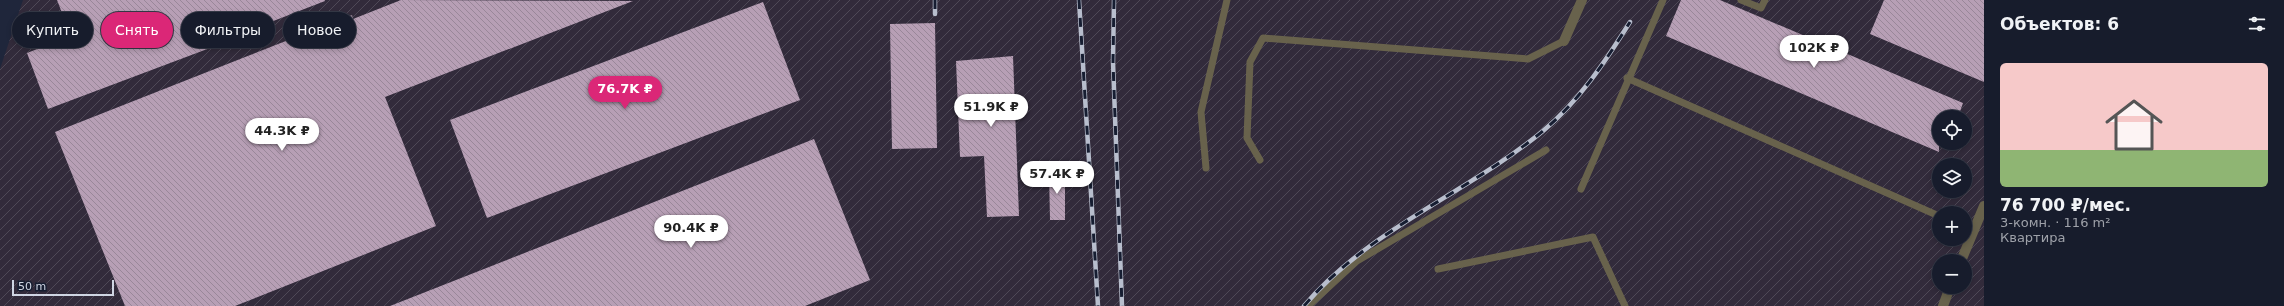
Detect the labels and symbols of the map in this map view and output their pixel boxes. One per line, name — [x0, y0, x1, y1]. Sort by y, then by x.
pin: 102K ₽ — [1781, 35, 1847, 69]
pin: 76.7K ₽ — [588, 76, 662, 110]
pin: 51.9K ₽ — [954, 94, 1028, 128]
pin: 44.3K ₽ — [245, 118, 319, 152]
pin: 57.4K ₽ — [1020, 161, 1094, 195]
pin: 90.4K ₽ — [654, 215, 728, 249]
scale bar — [12, 278, 114, 297]

